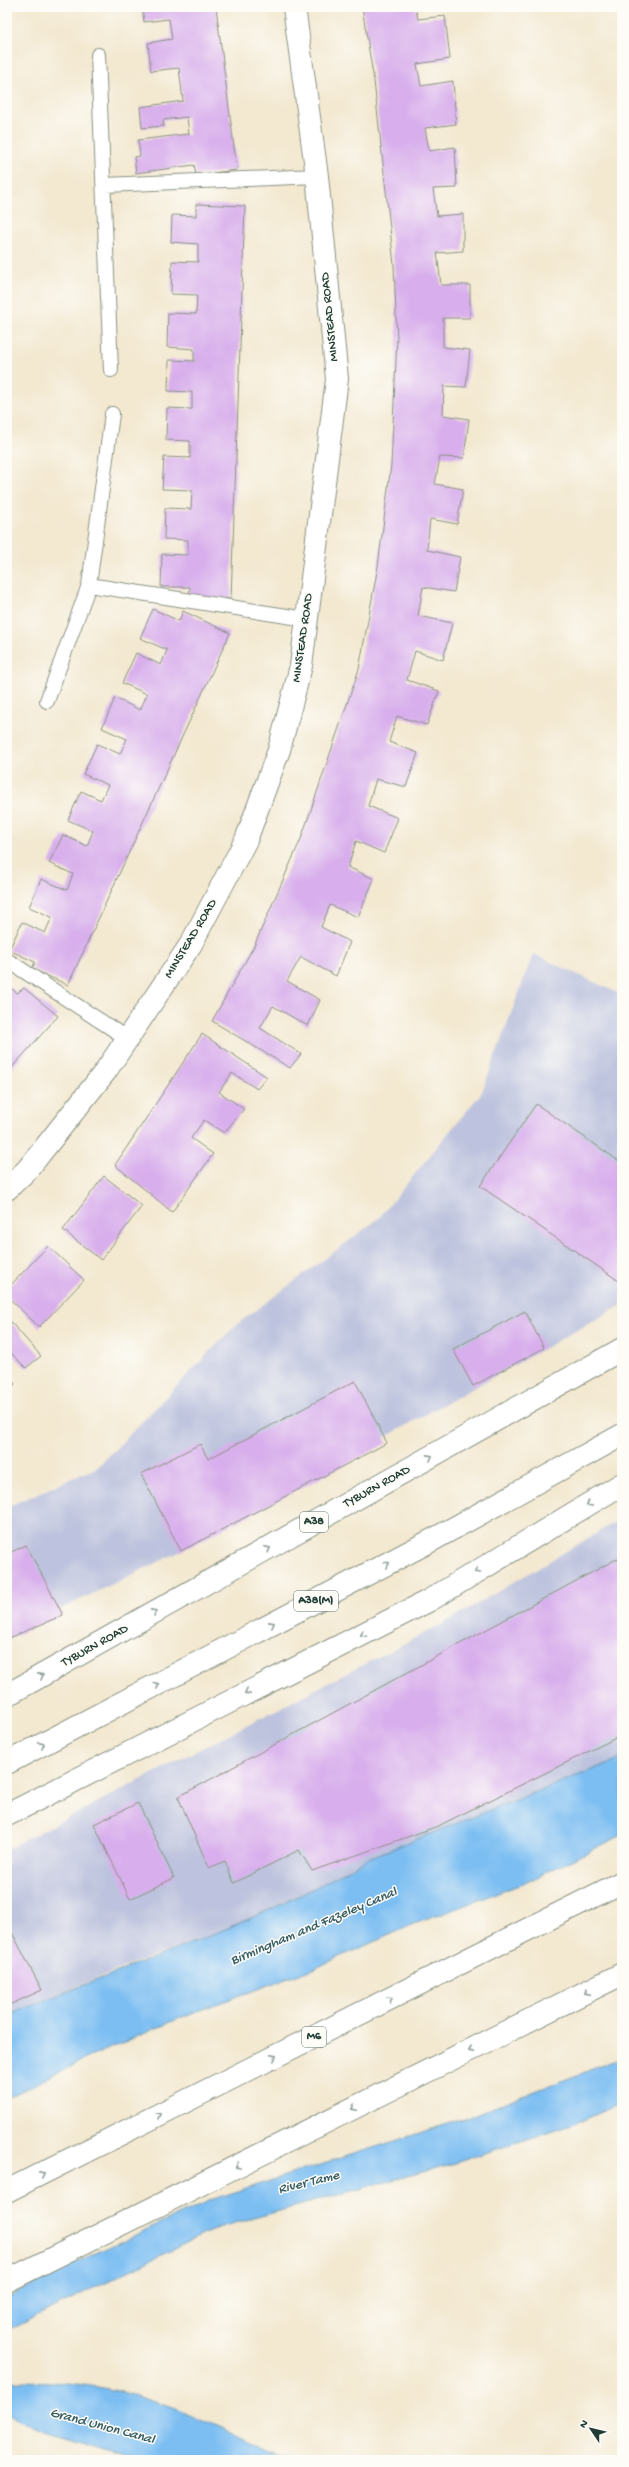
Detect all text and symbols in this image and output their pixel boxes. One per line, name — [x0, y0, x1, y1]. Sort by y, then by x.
street label: MINSTEAD ROAD — [318, 271, 342, 362]
street label: MINSTEAD ROAD — [289, 592, 317, 683]
street label: MINSTEAD ROAD — [161, 896, 221, 981]
one-way arrow — [425, 1455, 433, 1462]
street label: TYBURN ROAD — [340, 1462, 414, 1512]
one-way arrow — [586, 1500, 593, 1507]
road number: A38 — [300, 1512, 328, 1532]
one-way arrow — [263, 1546, 271, 1553]
one-way arrow — [383, 1561, 390, 1569]
one-way arrow — [474, 1567, 481, 1574]
road number: A38(M) — [294, 1591, 338, 1611]
one-way arrow — [150, 1610, 157, 1617]
street label: TYBURN ROAD — [58, 1621, 132, 1671]
one-way arrow — [268, 1622, 275, 1629]
one-way arrow — [360, 1629, 367, 1636]
one-way arrow — [37, 1674, 44, 1681]
one-way arrow — [153, 1682, 160, 1689]
one-way arrow — [244, 1688, 252, 1695]
one-way arrow — [37, 1742, 45, 1750]
water label: Birmingham and Fazeley Canal — [228, 1884, 401, 1970]
one-way arrow — [584, 1987, 591, 1995]
one-way arrow — [386, 1996, 394, 2004]
road number: M6 — [302, 2027, 326, 2047]
one-way arrow — [467, 2045, 475, 2053]
one-way arrow — [270, 2054, 277, 2062]
one-way arrow — [351, 2103, 359, 2111]
one-way arrow — [154, 2112, 161, 2120]
one-way arrow — [235, 2161, 242, 2168]
water label: River Tame — [277, 2167, 342, 2199]
one-way arrow — [38, 2171, 45, 2179]
water label: Grand Union Canal — [48, 2405, 157, 2449]
north arrow — [571, 2409, 611, 2449]
text: N — [577, 2418, 591, 2431]

